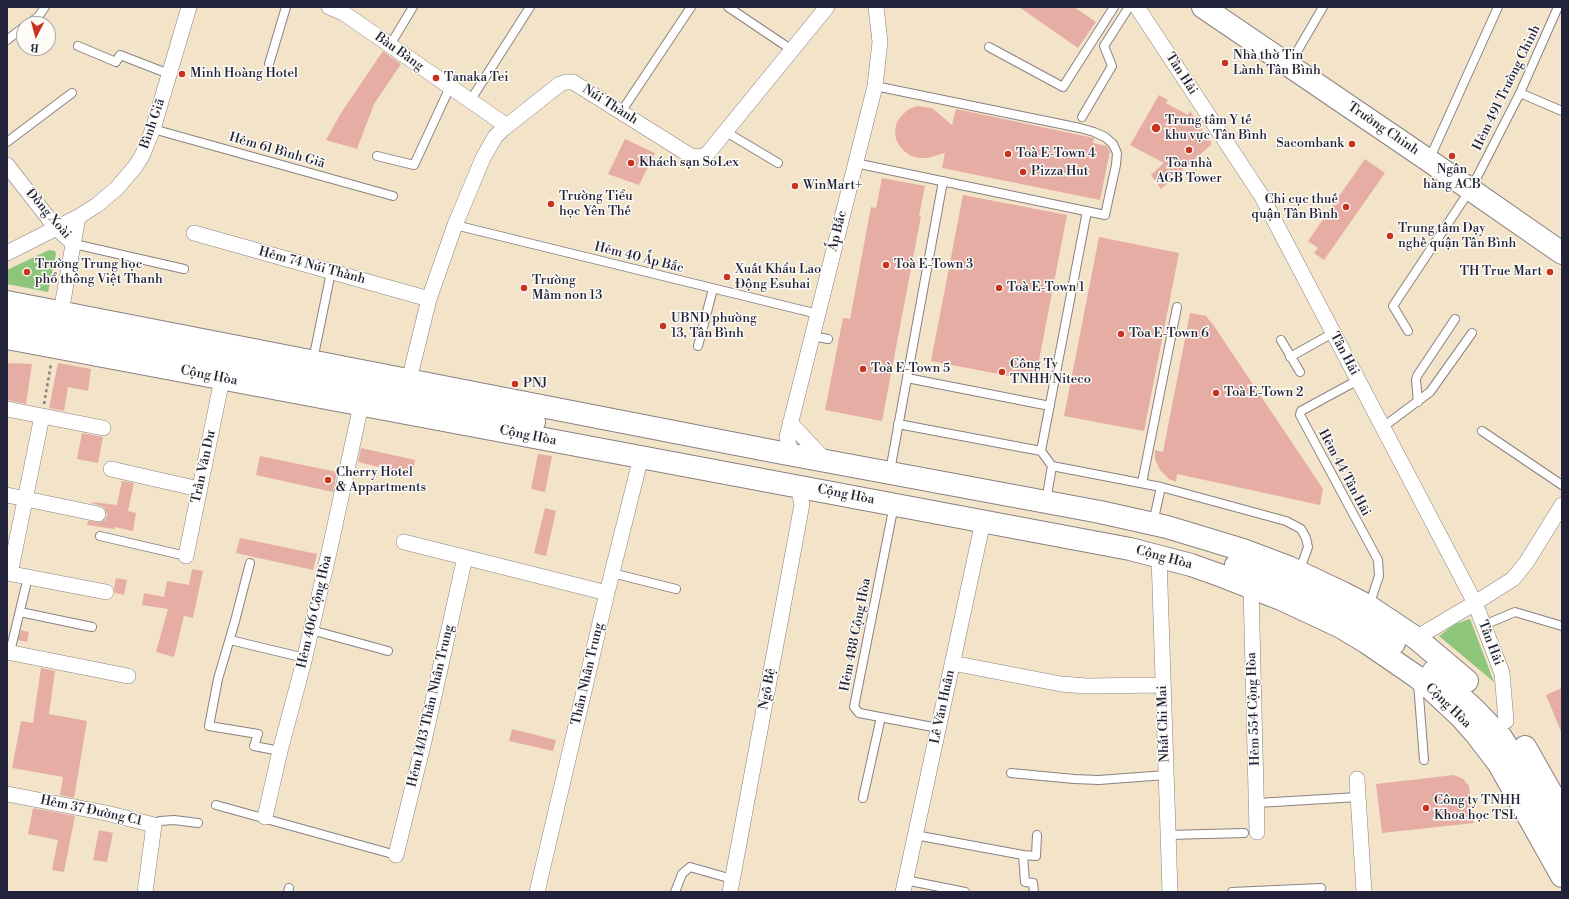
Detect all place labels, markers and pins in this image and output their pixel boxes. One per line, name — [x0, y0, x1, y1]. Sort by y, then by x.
place label: Nhà thờ Tin Lành Tân Bình — [1233, 48, 1321, 79]
marker: Nhà thờ Tin Lành Tân Bình — [1220, 58, 1230, 68]
place label: Minh Hoàng Hotel — [190, 66, 298, 82]
marker: Minh Hoàng Hotel — [177, 69, 187, 79]
place label: Tanaka Tei — [444, 70, 509, 86]
marker: Tanaka Tei — [431, 73, 441, 83]
place label: Trung tâm Y tế khu vực Tân Bình — [1165, 113, 1267, 144]
marker: Trung tâm Y tế khu vực Tân Bình — [1150, 122, 1162, 134]
place label: Sacombank — [1276, 136, 1344, 152]
marker: Sacombank — [1347, 139, 1357, 149]
marker: Tòa nhà AGB Tower — [1184, 145, 1194, 155]
place label: Toà E-Town 4 — [1016, 146, 1096, 162]
marker: Toà E-Town 4 — [1003, 149, 1013, 159]
marker: Ngân hàng ACB — [1447, 151, 1457, 161]
place label: Khách sạn SoLex — [639, 155, 739, 171]
place label: Tòa nhà AGB Tower — [1156, 156, 1222, 187]
marker: Khách sạn SoLex — [626, 158, 636, 168]
place label: Ngân hàng ACB — [1423, 162, 1481, 193]
place label: Pizza Hut — [1031, 164, 1088, 180]
marker: Pizza Hut — [1018, 167, 1028, 177]
place label: WinMart+ — [803, 178, 863, 194]
marker: WinMart+ — [790, 181, 800, 191]
place label: Trường Tiểu học Yên Thế — [559, 189, 633, 220]
place label: Chi cục thuế quận Tân Bình — [1251, 192, 1338, 223]
marker: Trường Tiểu học Yên Thế — [546, 199, 556, 209]
marker: Chi cục thuế quận Tân Bình — [1341, 202, 1351, 212]
place label: Trung tâm Dạy nghề quận Tân Bình — [1398, 221, 1516, 252]
marker: Trung tâm Dạy nghề quận Tân Bình — [1385, 231, 1395, 241]
place label: Trường Trung học phổ thông Việt Thanh — [35, 257, 163, 288]
place label: Toà E-Town 3 — [894, 257, 973, 273]
marker: Toà E-Town 3 — [881, 260, 891, 270]
place label: Xuất Khẩu Lao Động Esuhai — [735, 262, 821, 293]
place label: TH True Mart — [1460, 264, 1542, 280]
marker: Trường Trung học phổ thông Việt Thanh — [22, 267, 32, 277]
marker: TH True Mart — [1545, 267, 1555, 277]
marker: Xuất Khẩu Lao Động Esuhai — [722, 272, 732, 282]
place label: Trường Mầm non 13 — [532, 273, 602, 304]
place label: Toà E-Town 1 — [1007, 280, 1085, 296]
marker: Trường Mầm non 13 — [519, 283, 529, 293]
marker: Toà E-Town 1 — [994, 283, 1004, 293]
place label: UBND phường 13, Tân Bình — [671, 311, 757, 342]
marker: UBND phường 13, Tân Bình — [658, 321, 668, 331]
place label: Tòa E-Town 6 — [1129, 326, 1209, 342]
marker: Tòa E-Town 6 — [1116, 329, 1126, 339]
place label: Công Ty TNHH Niteco — [1010, 357, 1091, 388]
place label: Toà E-Town 5 — [871, 361, 950, 377]
marker: Toà E-Town 5 — [858, 364, 868, 374]
marker: Công Ty TNHH Niteco — [997, 367, 1007, 377]
place label: PNJ — [523, 376, 548, 392]
marker: PNJ — [510, 379, 520, 389]
place label: Toà E-Town 2 — [1224, 385, 1303, 401]
marker: Toà E-Town 2 — [1211, 388, 1221, 398]
place label: Cherry Hotel & Appartments — [336, 465, 426, 496]
marker: Cherry Hotel & Appartments — [323, 475, 333, 485]
place label: Công ty TNHH Khoa học TSL — [1434, 793, 1521, 824]
marker: Công ty TNHH Khoa học TSL — [1421, 803, 1431, 813]

